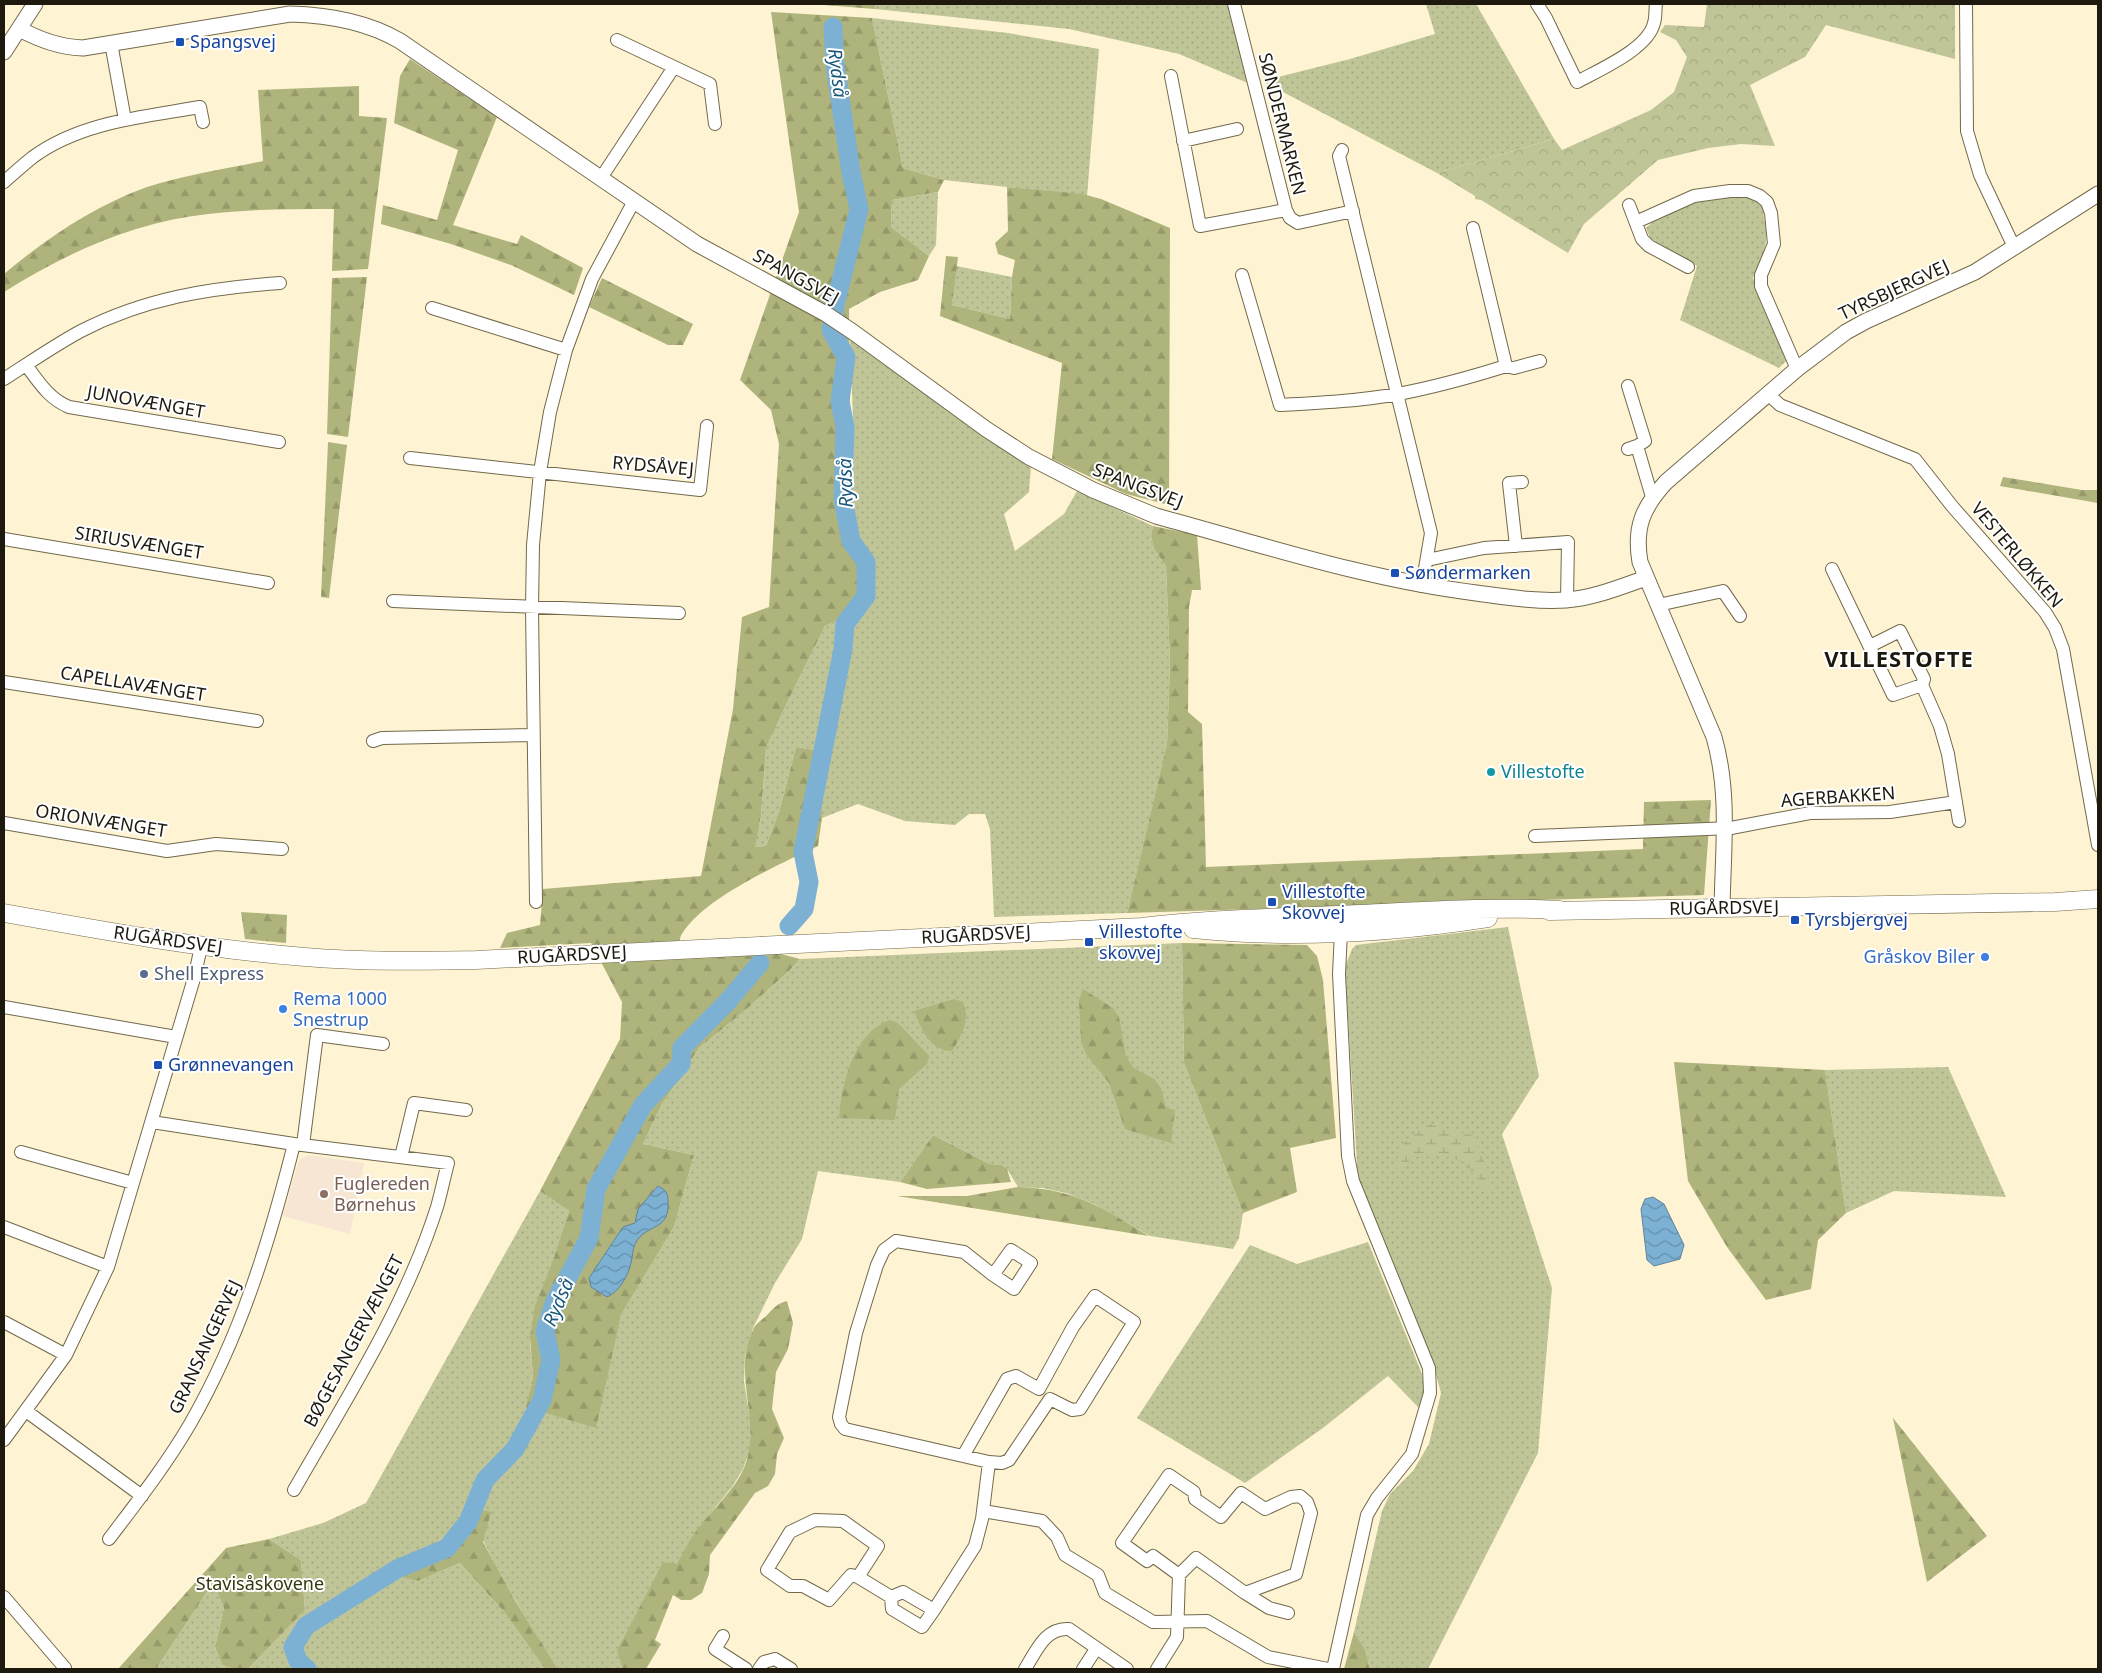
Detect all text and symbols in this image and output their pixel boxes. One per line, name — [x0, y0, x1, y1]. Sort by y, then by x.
place label: Spangsvej — [190, 29, 276, 53]
marker: Spangsvej — [174, 36, 186, 48]
water label: Rydså — [822, 47, 854, 99]
street label: SØNDERMARKEN — [1254, 50, 1312, 197]
street label: SPANGSVEJ — [749, 243, 844, 310]
street label: TYRSBJERGVEJ — [1835, 253, 1953, 325]
street label: JUNOVÆNGET — [83, 379, 207, 423]
street label: RYDSÅVEJ — [611, 449, 695, 481]
water label: Rydså — [831, 457, 859, 508]
street label: SPANGSVEJ — [1090, 457, 1187, 513]
street label: VESTERLØKKEN — [1966, 496, 2069, 612]
street label: SIRIUSVÆNGET — [73, 520, 205, 564]
place label: Søndermarken — [1405, 560, 1531, 584]
marker: Søndermarken — [1389, 567, 1401, 579]
district label: VILLESTOFTE — [1824, 643, 1974, 673]
street label: CAPELLAVÆNGET — [59, 660, 208, 706]
place label: Villestofte — [1501, 759, 1585, 783]
marker: Villestofte — [1485, 766, 1497, 778]
street label: AGERBAKKEN — [1780, 780, 1896, 812]
street label: ORIONVÆNGET — [34, 798, 168, 842]
place label: Villestofte Skovvej — [1282, 879, 1366, 924]
street label: RUGÅRDSVEJ — [1669, 894, 1779, 920]
marker: Villestofte Skovvej — [1266, 896, 1278, 908]
place label: Tyrsbjergvej — [1805, 907, 1908, 931]
marker: Tyrsbjergvej — [1789, 914, 1801, 926]
street label: RUGÅRDSVEJ — [112, 919, 224, 959]
street label: RUGÅRDSVEJ — [920, 919, 1031, 949]
place label: Villestofte skovvej — [1099, 919, 1183, 964]
marker: Villestofte skovvej — [1083, 936, 1095, 948]
street label: RUGÅRDSVEJ — [516, 939, 627, 969]
place label: Gråskov Biler — [1864, 944, 1976, 968]
marker: Gråskov Biler — [1979, 951, 1991, 963]
place label: Shell Express — [154, 961, 264, 985]
marker: Shell Express — [138, 968, 150, 980]
place label: Rema 1000 Snestrup — [293, 986, 387, 1031]
marker: Rema 1000 Snestrup — [277, 1003, 289, 1015]
place label: Grønnevangen — [168, 1052, 294, 1076]
marker: Grønnevangen — [152, 1059, 164, 1071]
place label: Fuglereden Børnehus — [334, 1171, 430, 1216]
marker: Fuglereden Børnehus — [318, 1188, 330, 1200]
street label: BØGESANGERVÆNGET — [298, 1250, 409, 1431]
water label: Rydså — [536, 1274, 580, 1330]
street label: GRANSANGERVEJ — [162, 1276, 246, 1418]
park label: Stavisåskovene — [196, 1571, 324, 1595]

